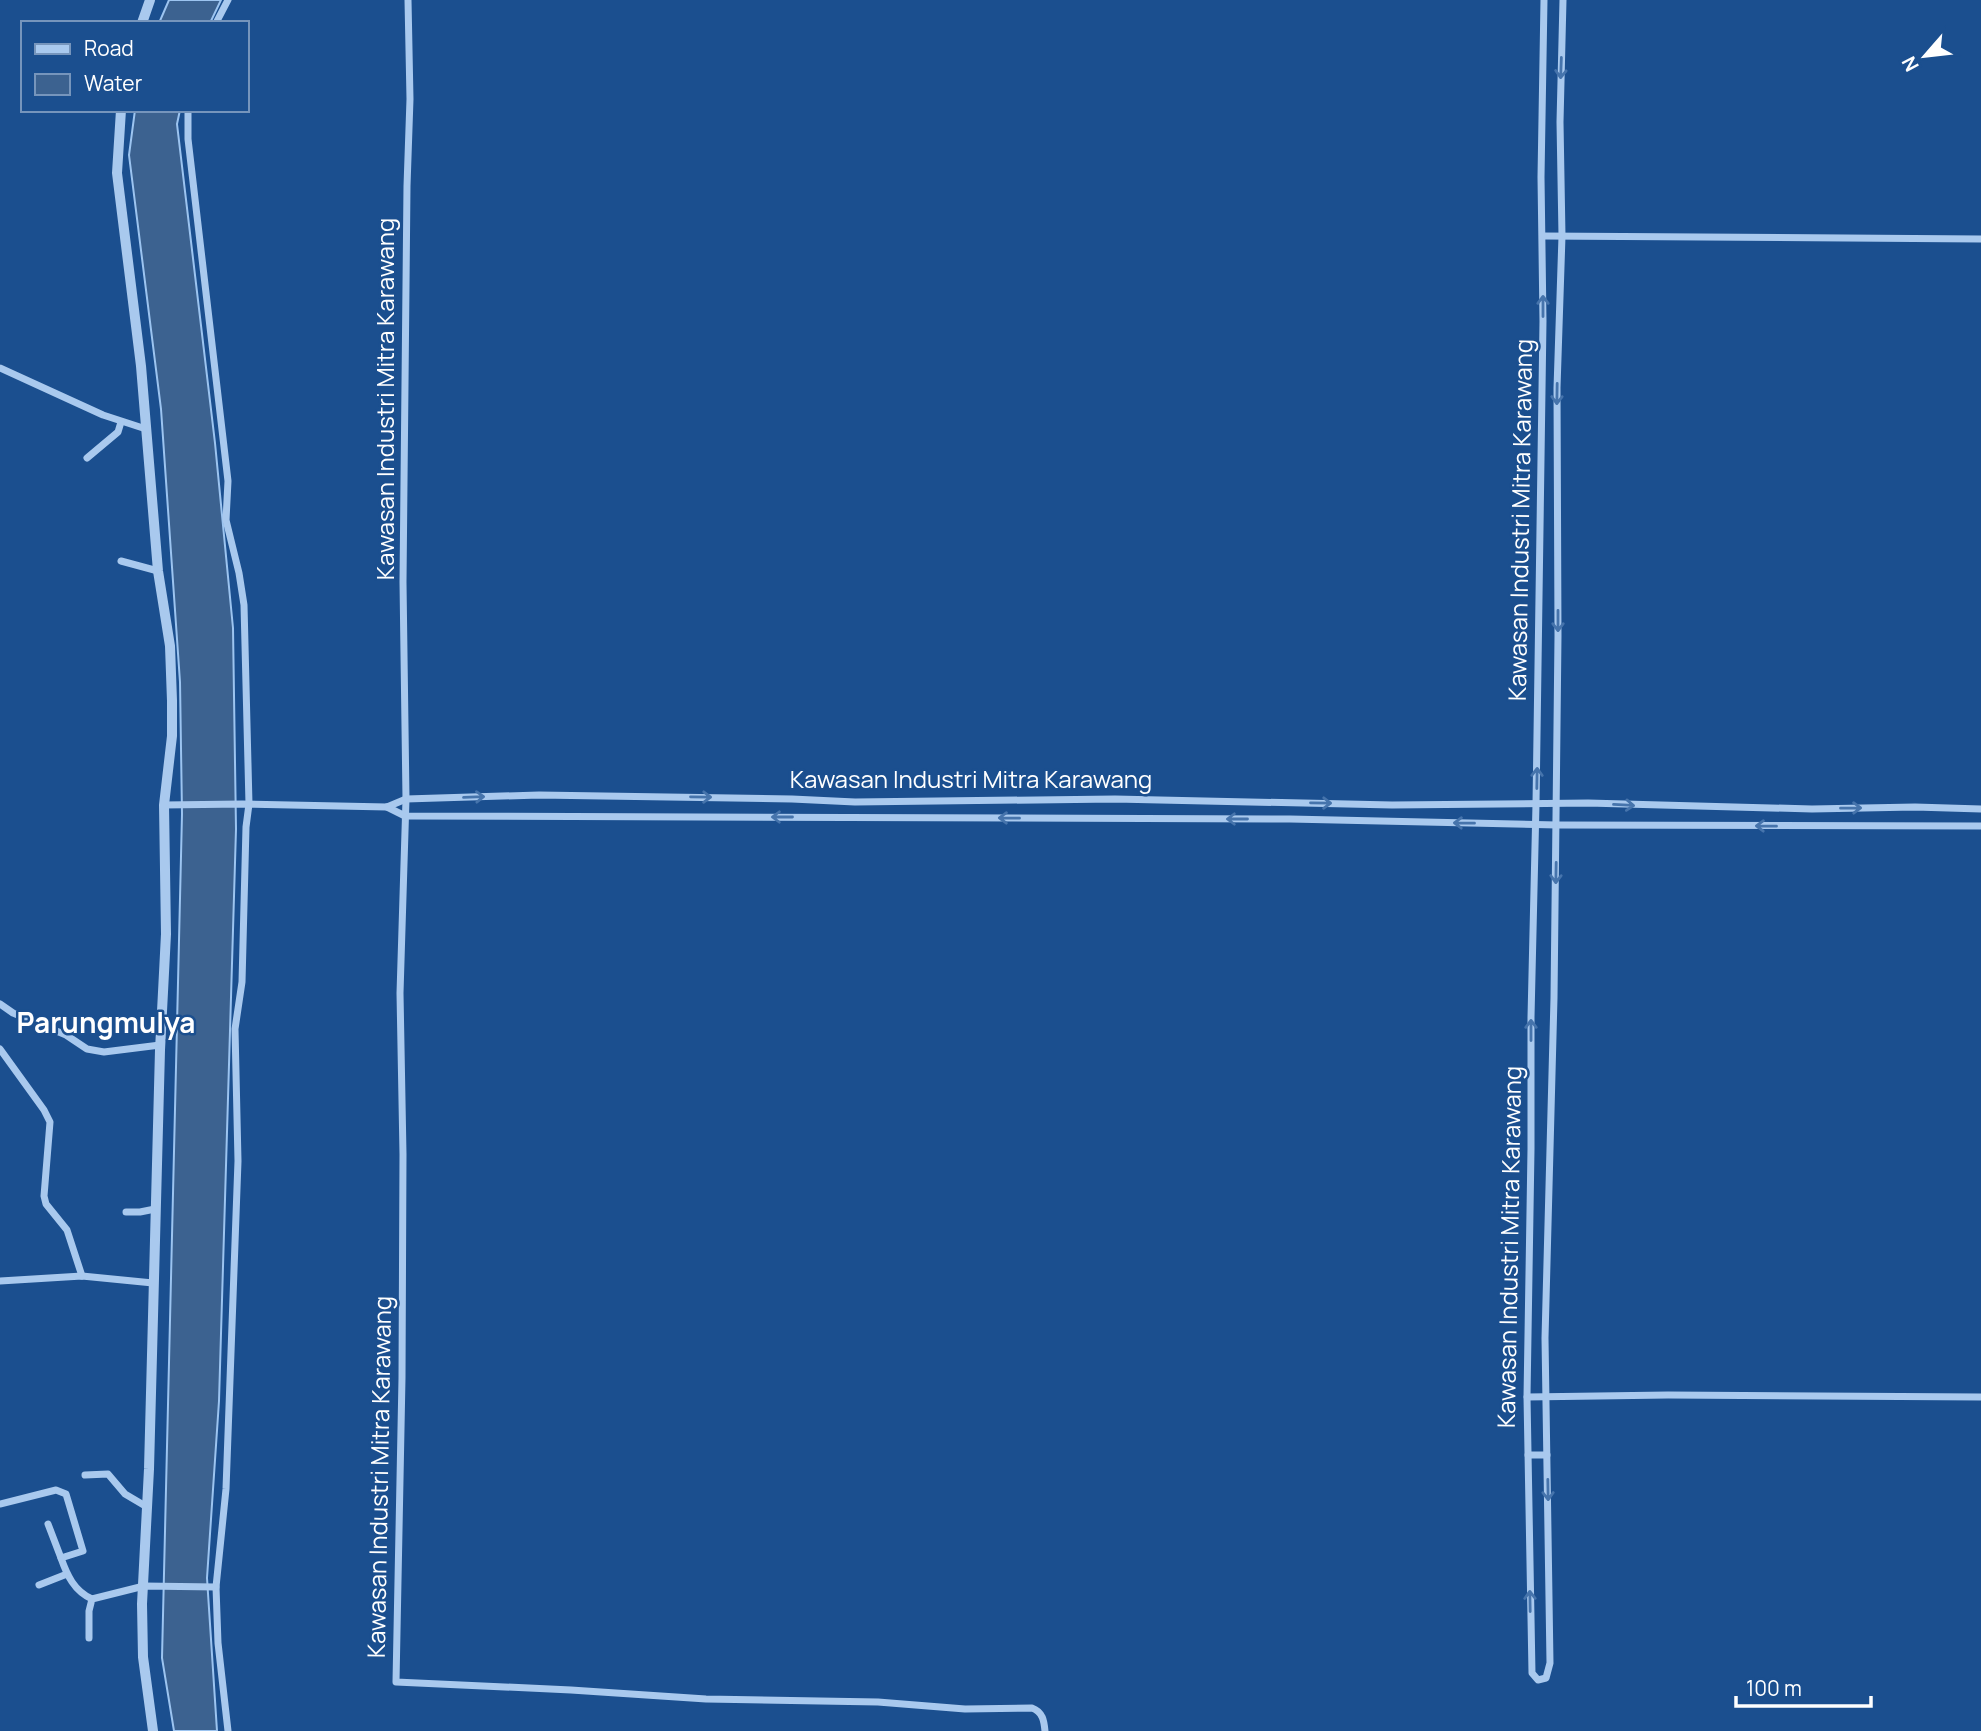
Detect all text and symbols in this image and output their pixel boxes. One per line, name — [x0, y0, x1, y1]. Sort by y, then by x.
legend — [21, 21, 248, 112]
north arrow — [1890, 21, 1960, 91]
text: Road — [84, 34, 134, 62]
text: N — [1895, 52, 1925, 76]
one-way arrow — [1555, 56, 1568, 79]
text: Water — [84, 69, 143, 97]
street label: Kawasan Industri Mitra Karawang — [368, 218, 401, 580]
one-way arrow — [1536, 295, 1550, 318]
street label: Kawasan Industri Mitra Karawang — [1500, 338, 1539, 701]
one-way arrow — [1550, 382, 1564, 405]
one-way arrow — [1551, 609, 1565, 632]
street label: Kawasan Industri Mitra Karawang — [790, 762, 1152, 795]
one-way arrow — [1530, 767, 1543, 790]
one-way arrow — [462, 790, 485, 803]
one-way arrow — [690, 791, 713, 804]
one-way arrow — [1309, 796, 1332, 809]
one-way arrow — [1612, 798, 1635, 811]
one-way arrow — [1840, 801, 1863, 815]
one-way arrow — [770, 810, 793, 824]
one-way arrow — [998, 811, 1021, 825]
one-way arrow — [1225, 812, 1248, 826]
one-way arrow — [1453, 816, 1476, 830]
one-way arrow — [1755, 819, 1778, 833]
one-way arrow — [1549, 861, 1563, 884]
district label: Parungmulya — [17, 1003, 195, 1041]
one-way arrow — [1524, 1019, 1538, 1042]
street label: Kawasan Industri Mitra Karawang — [1489, 1065, 1528, 1428]
street label: Kawasan Industri Mitra Karawang — [359, 1295, 398, 1658]
one-way arrow — [1541, 1478, 1555, 1501]
one-way arrow — [1523, 1589, 1537, 1612]
scale bar — [1736, 1664, 1871, 1708]
text: 100 m — [1746, 1674, 1802, 1702]

